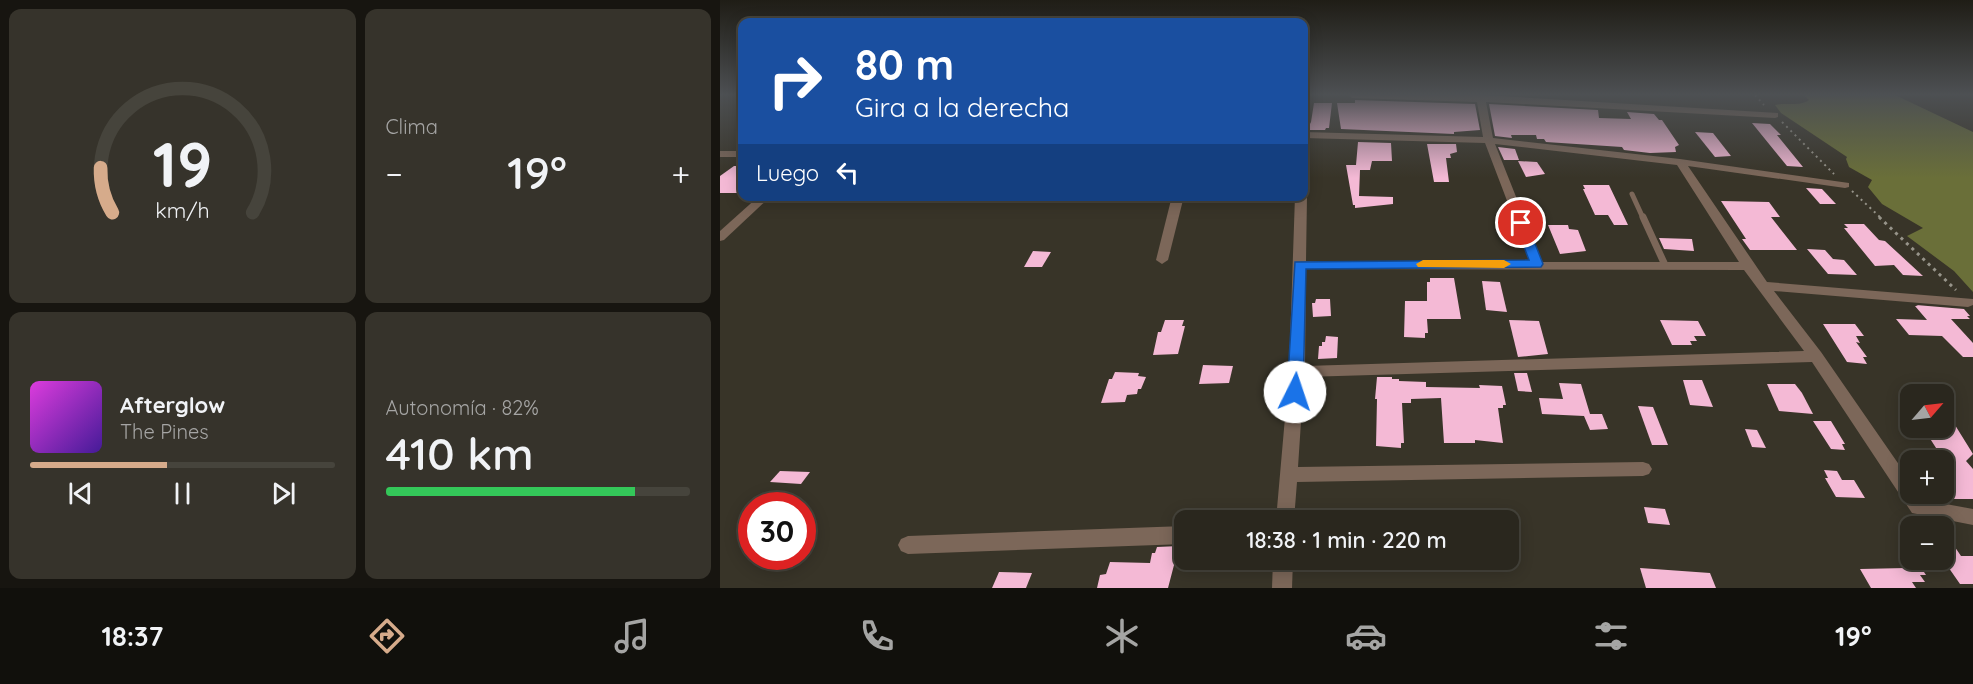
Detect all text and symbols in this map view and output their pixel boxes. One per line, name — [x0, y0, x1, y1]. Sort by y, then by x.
text: 80 m — [855, 38, 954, 91]
icon: right — [756, 42, 834, 120]
text: Gira a la derecha — [855, 90, 1069, 124]
text: Clima — [386, 114, 438, 139]
text: 19 — [152, 125, 212, 203]
text: 19° — [507, 144, 567, 200]
text: − — [386, 153, 403, 194]
text: + — [671, 153, 690, 194]
icon: left — [831, 156, 864, 189]
text: Luego — [756, 159, 819, 187]
text: km/h — [155, 197, 209, 223]
pin — [1495, 197, 1546, 248]
icon: arrive — [1504, 206, 1537, 239]
position arrow — [1263, 360, 1327, 424]
north arrow — [1900, 384, 1954, 438]
map controls — [1900, 384, 1954, 570]
text: Afterglow — [120, 391, 225, 419]
text: Autonomía · 82% — [386, 395, 539, 420]
text: The Pines — [120, 419, 209, 444]
text: 410 km — [386, 425, 534, 481]
button: + — [1900, 450, 1954, 504]
icon: previous — [64, 477, 97, 510]
icon: pause — [166, 477, 199, 510]
icon: next — [267, 477, 300, 510]
speed limit sign: 30 — [738, 492, 816, 570]
button: − — [1900, 516, 1954, 570]
text: 18:38 · 1 min · 220 m — [1246, 526, 1447, 554]
icon: directions — [366, 615, 408, 657]
icon: music — [611, 615, 653, 657]
icon: phone — [856, 615, 898, 657]
icon: climate — [1101, 615, 1143, 657]
icon: car — [1345, 615, 1387, 657]
icon: filters — [1590, 615, 1632, 657]
text: 18:37 — [101, 619, 163, 653]
text: 19° — [1835, 619, 1872, 653]

